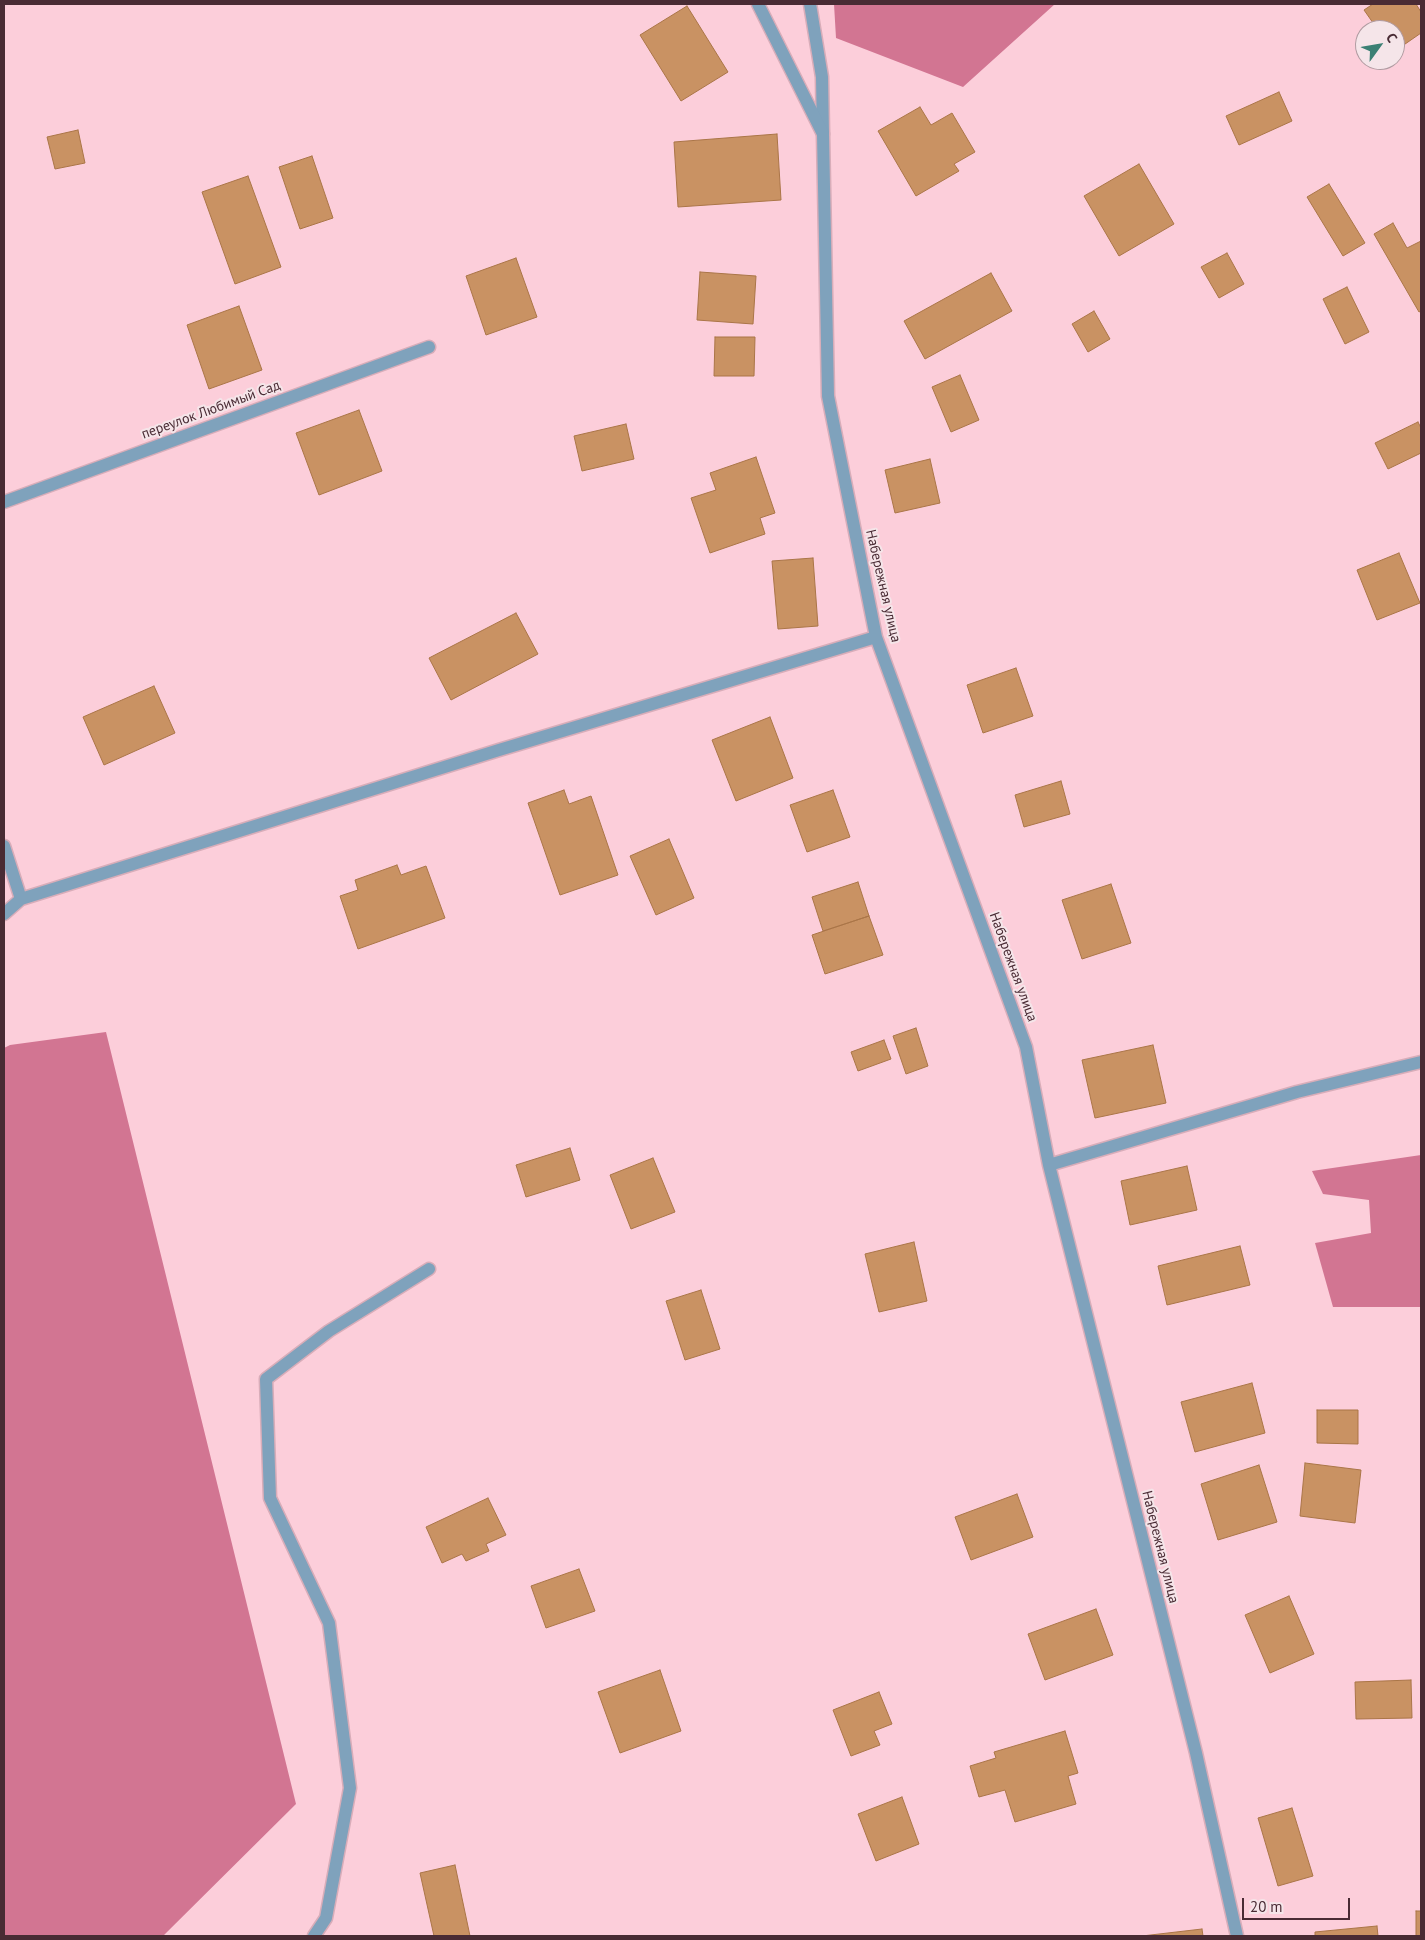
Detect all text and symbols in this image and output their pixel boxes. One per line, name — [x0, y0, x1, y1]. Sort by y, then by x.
north arrow — [1355, 20, 1405, 70]
text: С — [1382, 29, 1402, 46]
street label: переулок Любимый Сад — [139, 377, 283, 443]
street label: Набережная улица — [862, 528, 904, 644]
street label: Набережная улица — [985, 910, 1041, 1024]
street label: Набережная улица — [1138, 1489, 1182, 1605]
scale bar — [1245, 1888, 1352, 1920]
text: 20 m — [1250, 1897, 1283, 1916]

